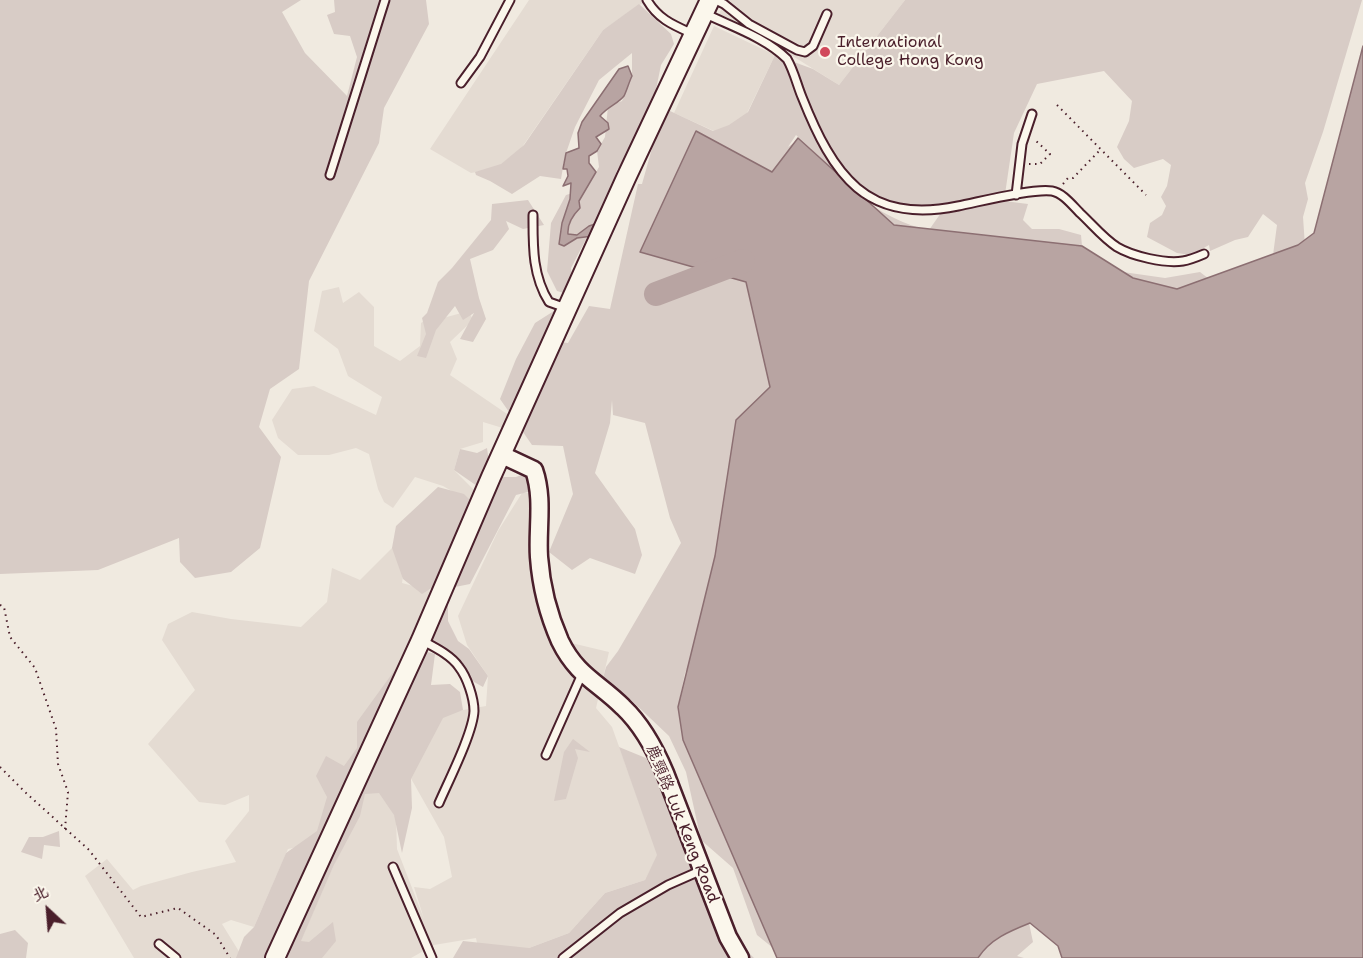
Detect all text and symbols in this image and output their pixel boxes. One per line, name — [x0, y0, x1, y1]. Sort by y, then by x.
place label: International College Hong Kong — [837, 33, 984, 71]
marker: International College Hong Kong — [818, 45, 832, 59]
street label: 鹿頸路 Luk Keng Road — [641, 742, 723, 906]
north arrow — [18, 880, 78, 940]
text: 北 — [28, 880, 52, 906]

